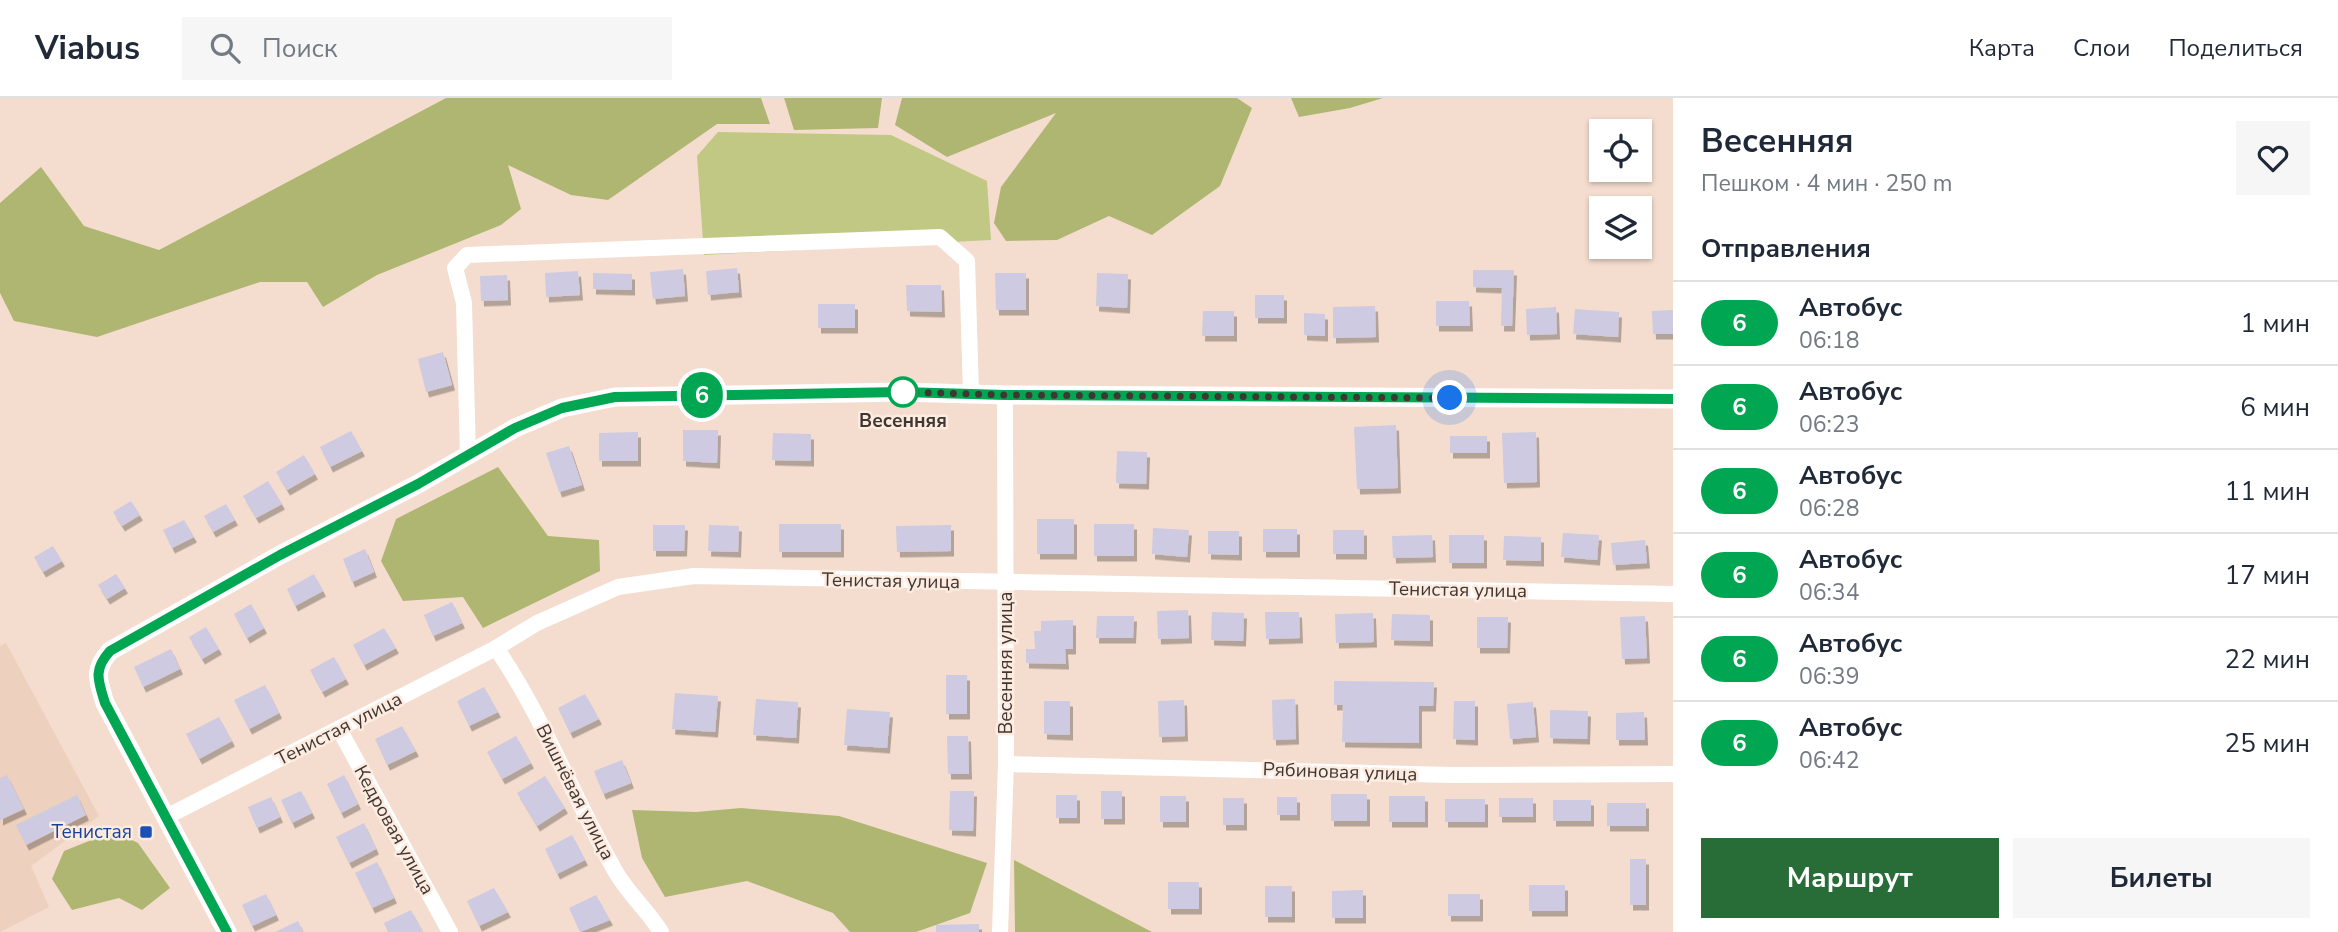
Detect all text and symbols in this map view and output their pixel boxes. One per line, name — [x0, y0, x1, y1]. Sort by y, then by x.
search box — [182, 17, 672, 80]
text: Viabus — [35, 26, 140, 71]
icon: search — [206, 29, 244, 67]
text: Поиск — [262, 31, 338, 66]
text: Карта — [1969, 32, 2035, 64]
text: Слои — [2073, 32, 2130, 64]
text: Поделиться — [2168, 32, 2303, 64]
map controls — [1589, 119, 1652, 259]
button: locate — [1589, 119, 1652, 182]
text: Весенняя — [1701, 119, 1854, 164]
button: heart — [2236, 121, 2310, 195]
text: Пешком · 4 мин · 250 m — [1701, 168, 1952, 199]
button: layers — [1589, 196, 1652, 259]
text: Отправления — [1701, 231, 1871, 266]
text: Автобус — [1799, 290, 1902, 325]
text: 1 мин — [2240, 306, 2310, 341]
text: 6 — [1732, 307, 1747, 339]
text: 06:18 — [1799, 325, 1859, 356]
line badge: 6 — [679, 372, 725, 418]
text: Автобус — [1799, 374, 1902, 409]
marker: Весенняя — [888, 377, 918, 407]
text: 6 — [695, 379, 709, 411]
your location — [1432, 380, 1467, 415]
text: 6 мин — [2240, 390, 2310, 425]
text: 6 — [1732, 391, 1747, 423]
place label: Весенняя — [859, 408, 947, 434]
text: 06:23 — [1799, 409, 1859, 440]
text: Автобус — [1799, 458, 1902, 493]
text: 11 мин — [2225, 474, 2310, 509]
text: 6 — [1732, 475, 1747, 507]
text: 06:28 — [1799, 493, 1859, 524]
text: Автобус — [1799, 542, 1902, 577]
text: 17 мин — [2225, 558, 2310, 593]
text: 6 — [1732, 559, 1747, 591]
street label: Тенистая улица — [822, 567, 960, 595]
street label: Тенистая улица — [1389, 576, 1527, 604]
text: 06:34 — [1799, 577, 1859, 608]
street label: Весенняя улица — [993, 591, 1019, 735]
text: Автобус — [1799, 626, 1902, 661]
text: 22 мин — [2225, 642, 2310, 677]
text: 6 — [1732, 643, 1747, 675]
text: 06:39 — [1799, 661, 1859, 692]
street label: Тенистая улица — [271, 686, 407, 772]
text: Автобус — [1799, 710, 1902, 745]
street label: Вишнёвая улица — [530, 720, 620, 864]
text: 25 мин — [2225, 726, 2310, 761]
text: 6 — [1732, 727, 1747, 759]
text: 06:42 — [1799, 745, 1859, 776]
street label: Рябиновая улица — [1262, 756, 1418, 788]
street label: Кедровая улица — [348, 761, 440, 899]
place label: Тенистая — [52, 819, 132, 845]
marker: Тенистая — [138, 824, 154, 840]
button: Маршрут — [1701, 838, 1999, 918]
button: Билеты — [2013, 838, 2310, 918]

